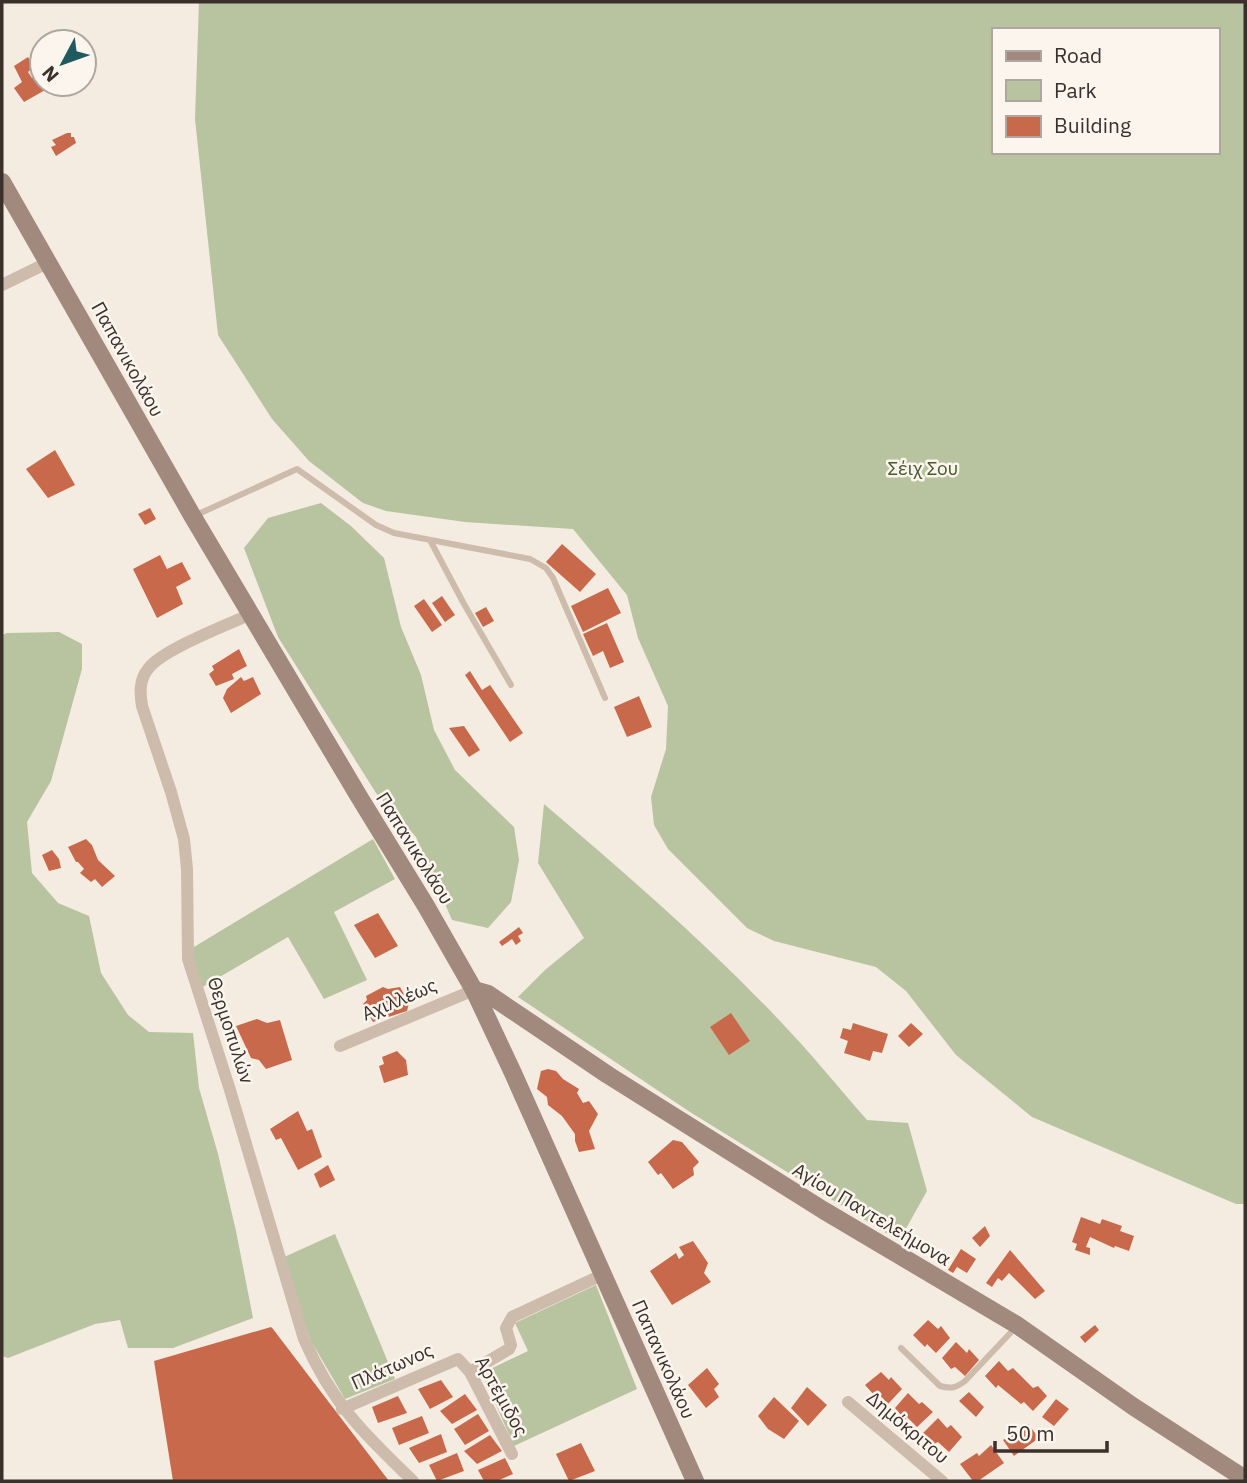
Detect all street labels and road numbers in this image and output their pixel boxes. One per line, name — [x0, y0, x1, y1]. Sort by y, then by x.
street label: Παπανικολάου — [86, 297, 170, 421]
street label: Παπανικολάου — [371, 787, 459, 909]
street label: Αχιλλέως — [358, 972, 440, 1026]
street label: Θερμοπυλών — [202, 974, 260, 1087]
street label: Αγίου Παντελεήμονα — [788, 1157, 956, 1271]
street label: Παπανικολάου — [627, 1296, 701, 1422]
street label: Πλάτωνος — [347, 1337, 437, 1395]
street label: Αρτέμιδος — [470, 1352, 534, 1440]
street label: Δημόκριτου — [862, 1385, 954, 1469]

